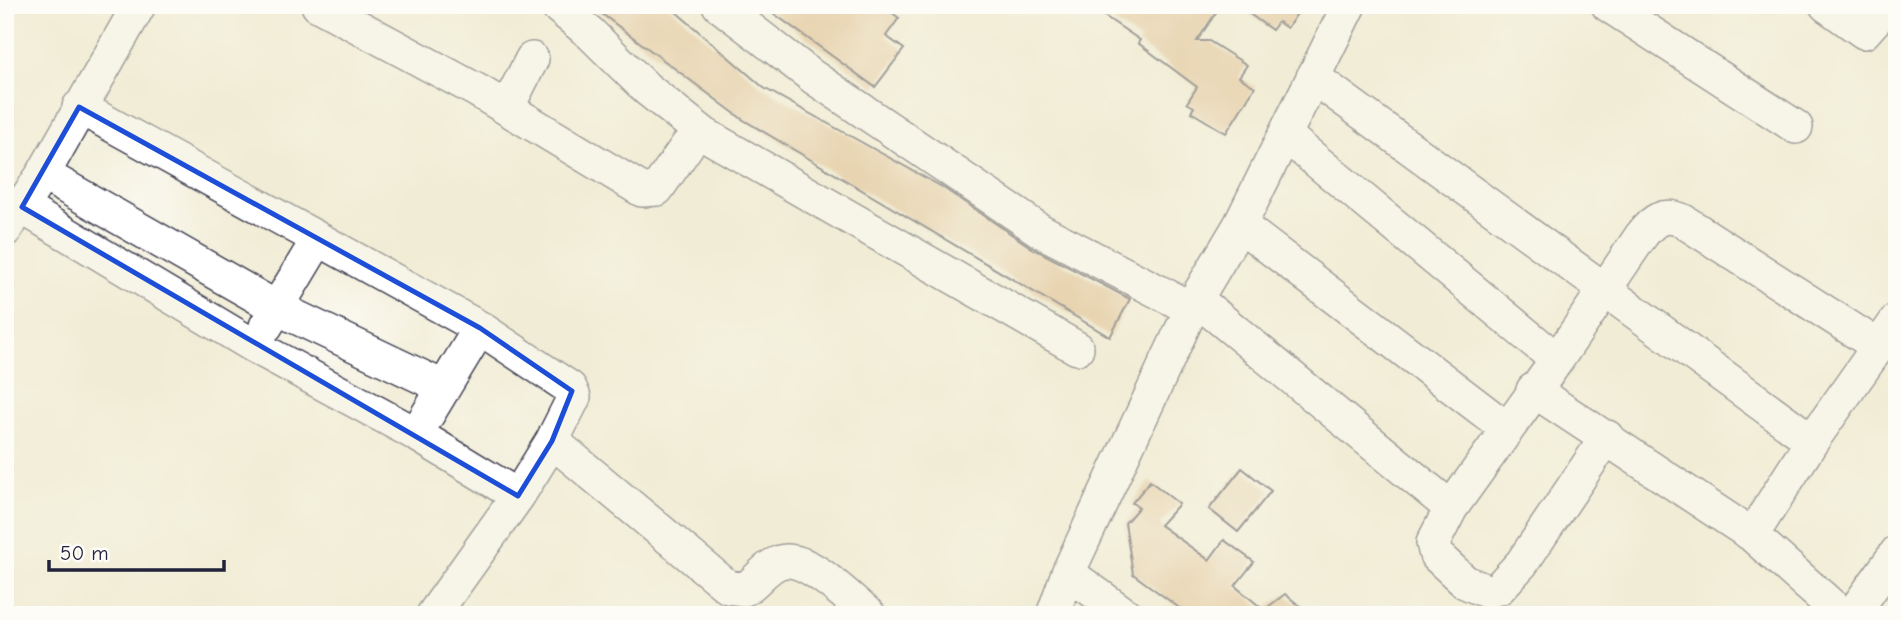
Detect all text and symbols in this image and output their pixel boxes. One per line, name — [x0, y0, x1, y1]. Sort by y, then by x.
scale bar — [49, 529, 224, 573]
text: 50 m — [60, 541, 109, 565]

